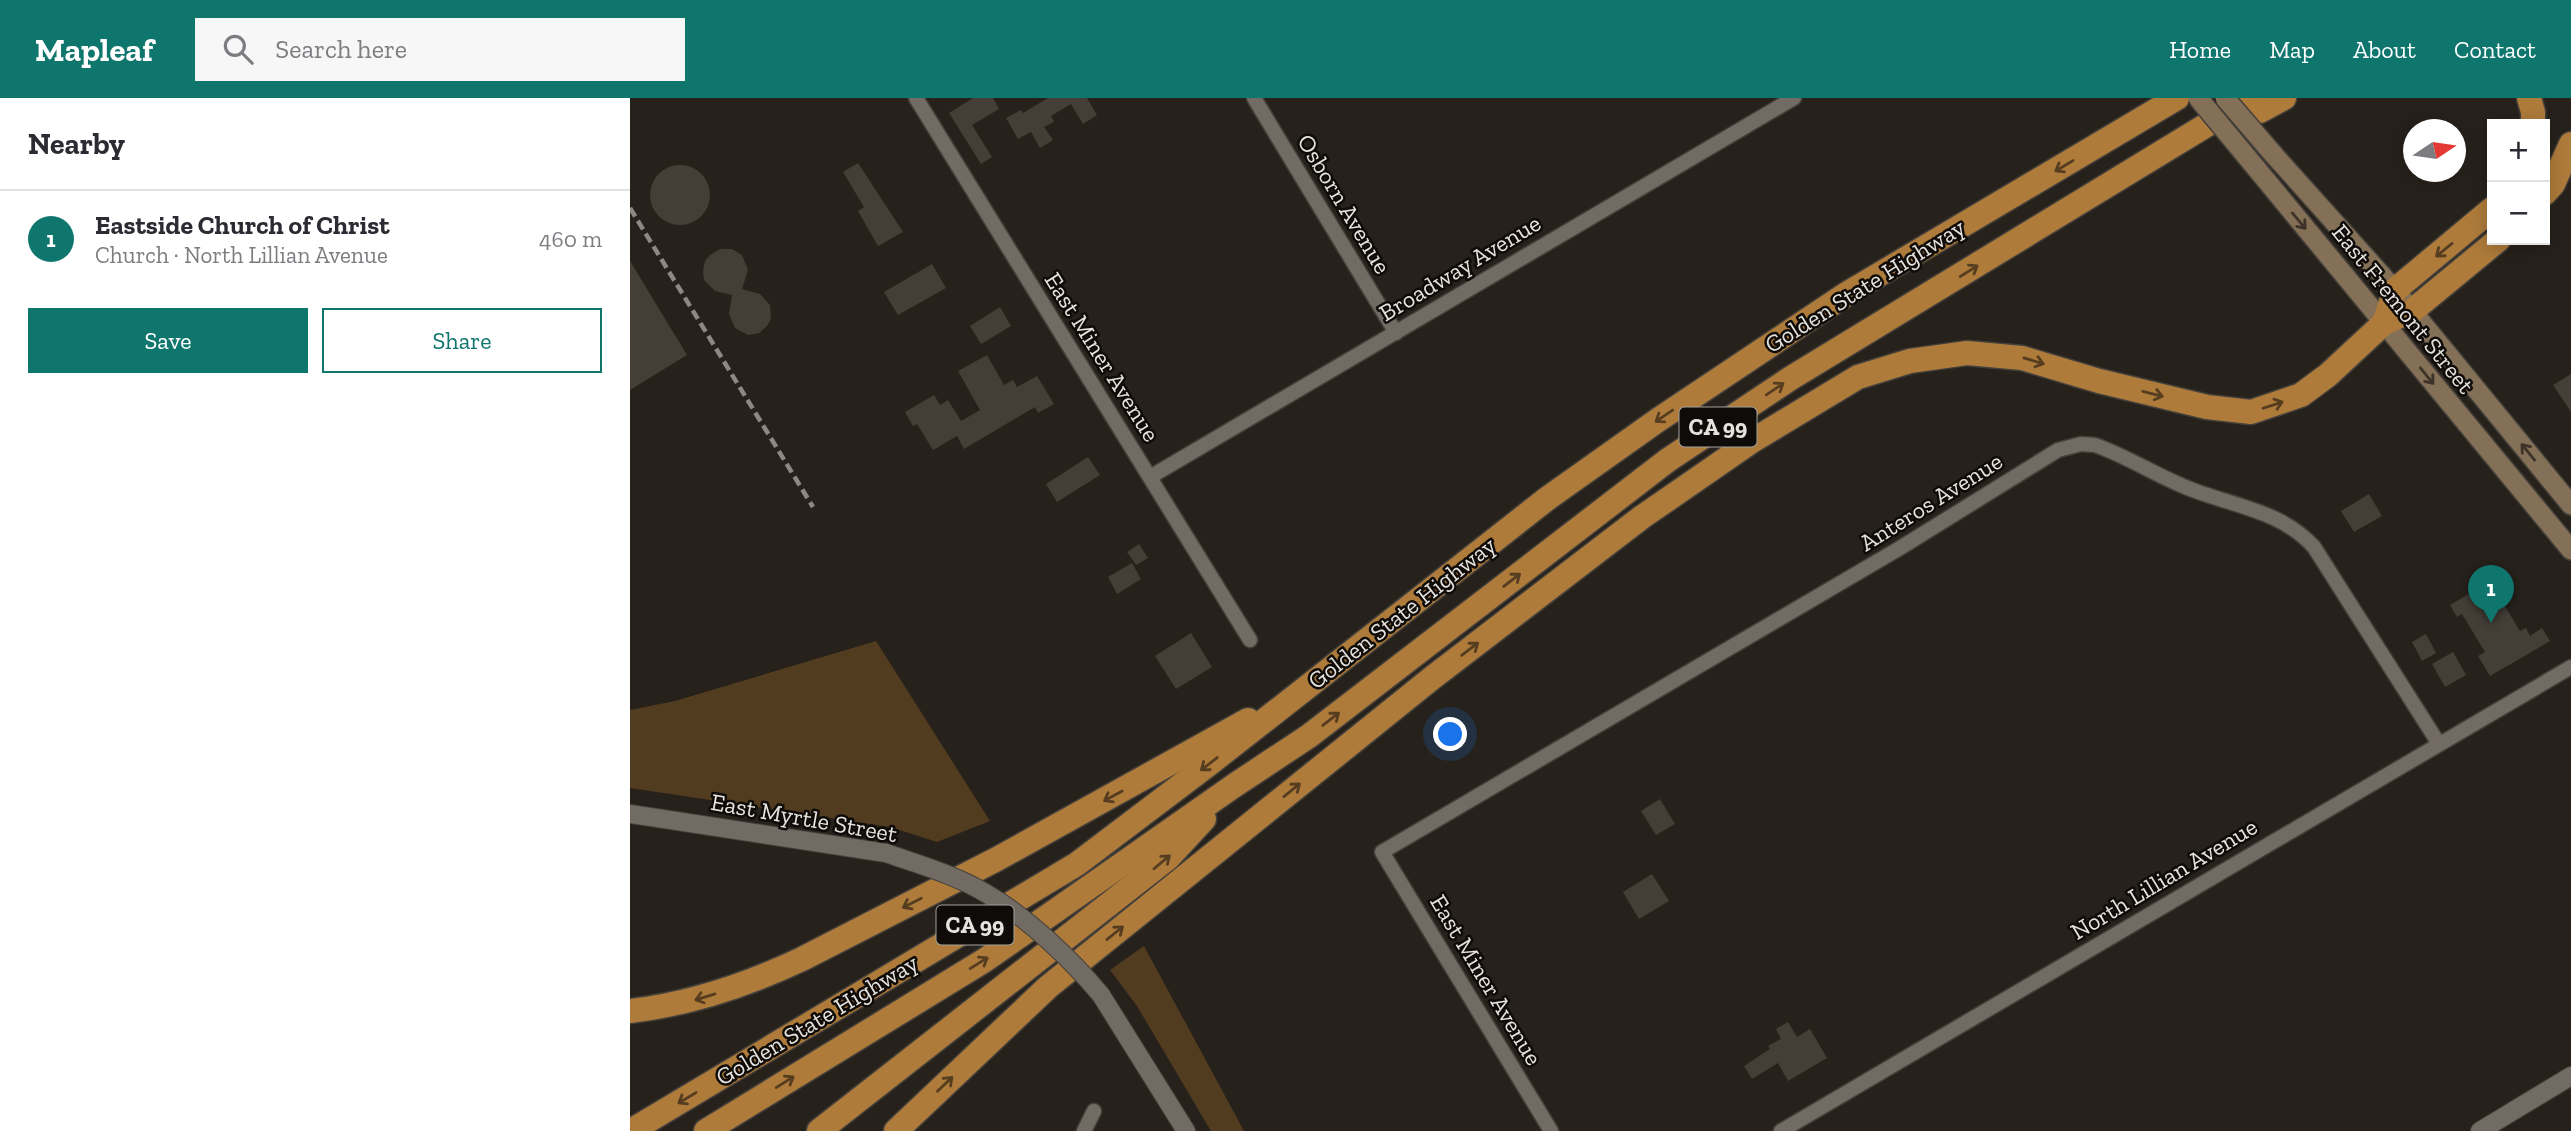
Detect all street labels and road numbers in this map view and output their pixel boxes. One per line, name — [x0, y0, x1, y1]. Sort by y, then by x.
street label: Osborn Avenue — [1291, 129, 1397, 279]
street label: Broadway Avenue — [1374, 208, 1546, 327]
street label: Golden State Highway — [1759, 212, 1971, 359]
street label: East Fremont Street — [2326, 218, 2481, 399]
street label: East Miner Avenue — [1039, 267, 1166, 447]
road number: CA 99 — [1680, 408, 1756, 446]
street label: Anteros Avenue — [1854, 446, 2008, 557]
street label: Golden State Highway — [1302, 530, 1502, 695]
street label: East Myrtle Street — [709, 787, 900, 848]
street label: North Lillian Avenue — [2065, 811, 2262, 946]
street label: East Miner Avenue — [1424, 889, 1549, 1070]
road number: CA 99 — [936, 905, 1014, 944]
street label: Golden State Highway — [710, 947, 924, 1091]

